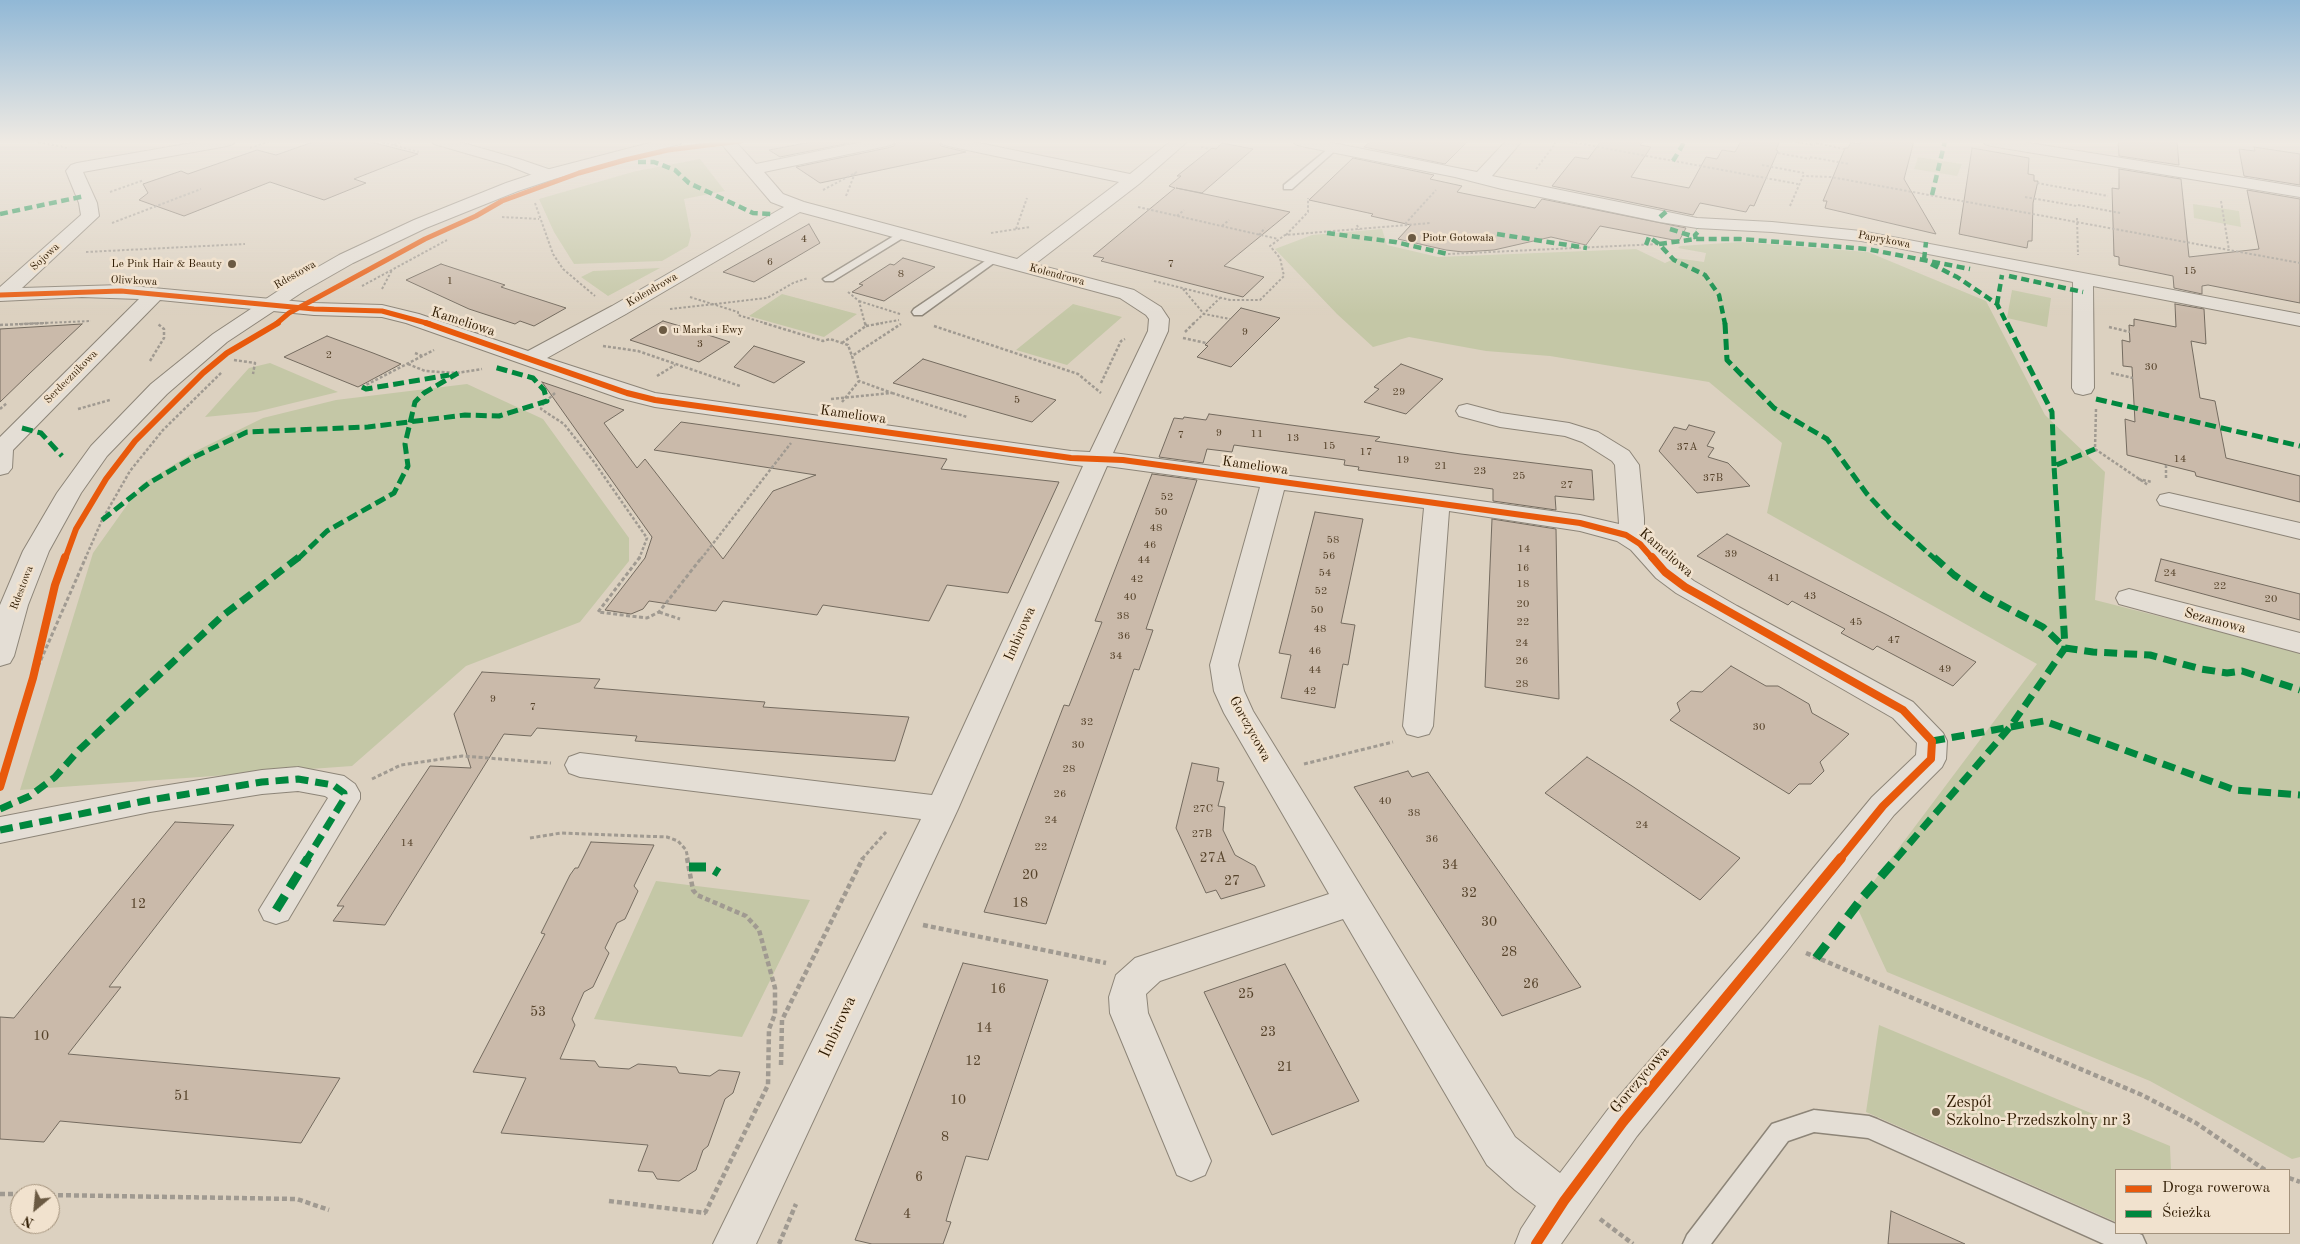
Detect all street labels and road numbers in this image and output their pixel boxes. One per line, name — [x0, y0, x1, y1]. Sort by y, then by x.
street label: Paprykowa — [1857, 228, 1911, 252]
street label: Sojowa — [28, 240, 62, 274]
street label: Rdestowa — [272, 258, 318, 292]
street label: Kolendrowa — [1028, 261, 1086, 289]
street label: Kolendrowa — [624, 270, 680, 310]
street label: Oliwkowa — [110, 273, 158, 289]
street label: Kameliowa — [429, 304, 497, 340]
street label: Serdecznikowa — [41, 347, 101, 407]
street label: Kameliowa — [819, 402, 887, 428]
street label: Kameliowa — [1221, 453, 1289, 479]
street label: Kameliowa — [1635, 525, 1697, 581]
street label: Rdestowa — [8, 564, 36, 612]
street label: Imbirowa — [1001, 604, 1039, 664]
street label: Sezamowa — [2182, 605, 2248, 637]
street label: Gorczycowa — [1225, 693, 1275, 765]
street label: Imbirowa — [815, 993, 861, 1061]
street label: Gorczycowa — [1606, 1042, 1674, 1118]

